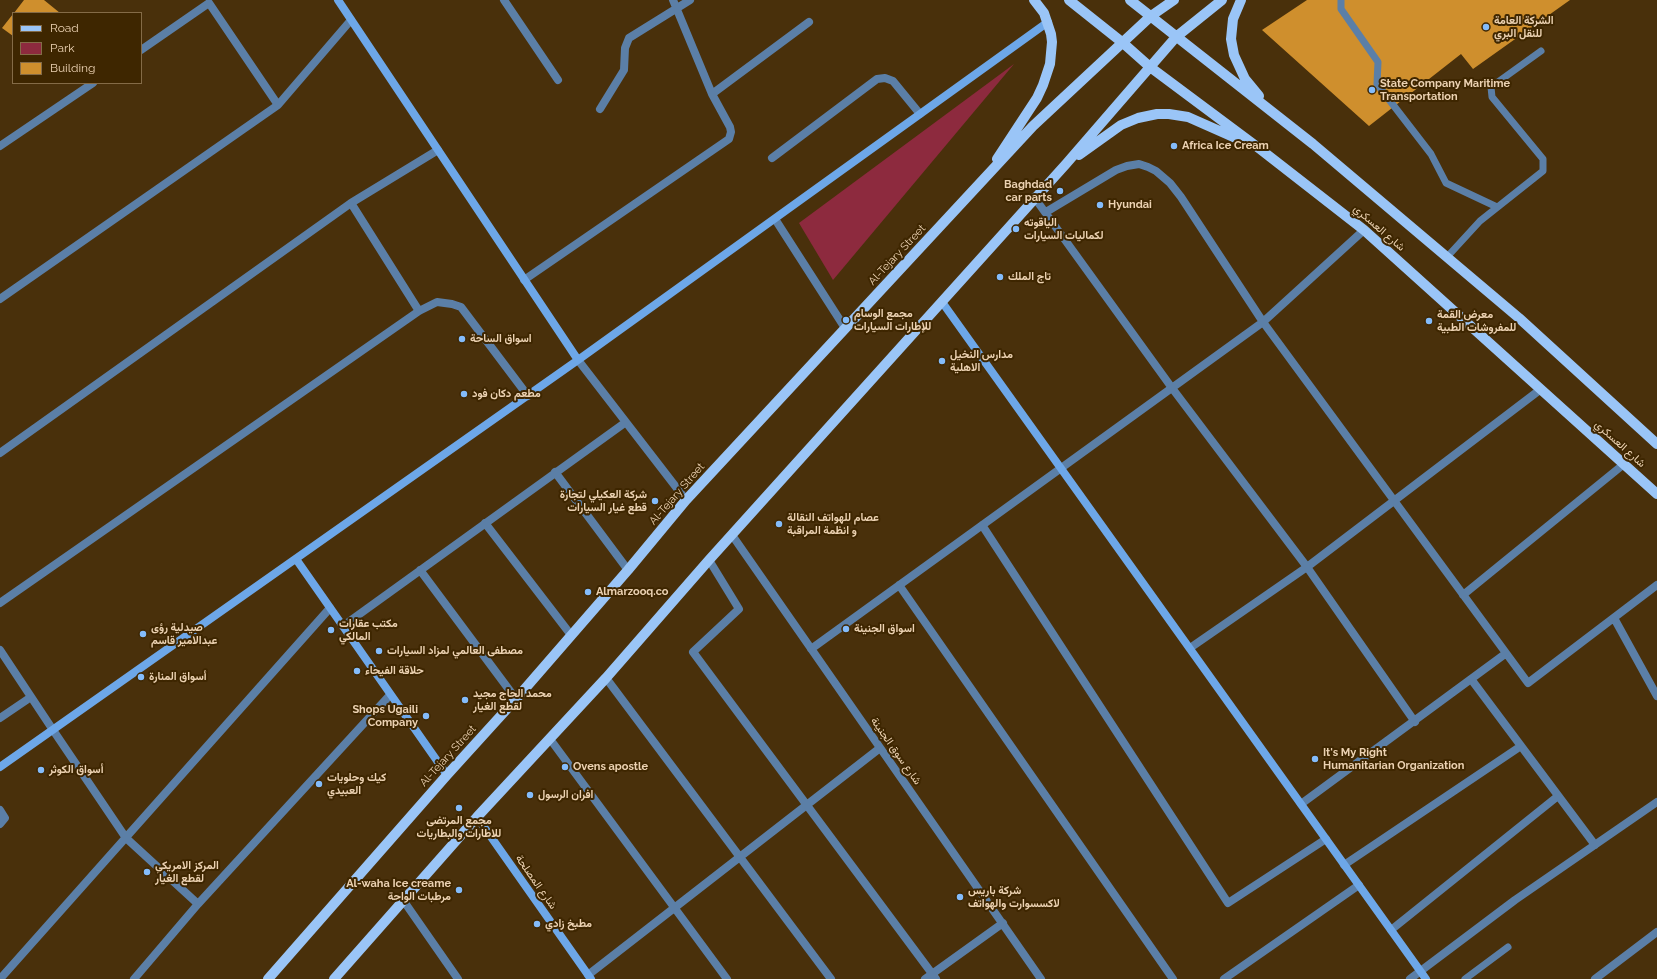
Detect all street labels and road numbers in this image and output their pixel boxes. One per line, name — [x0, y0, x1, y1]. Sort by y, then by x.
street label: شارع العسكري — [1351, 202, 1407, 254]
street label: Al-Tejary Street — [866, 222, 928, 288]
street label: شارع العسكري — [1592, 418, 1648, 470]
street label: Al-Tejary Street — [647, 460, 707, 528]
street label: شارع سوق الجنينة — [868, 715, 924, 787]
street label: Al-Tejary Street — [417, 723, 479, 789]
street label: شارع المصلحة — [512, 852, 560, 912]

